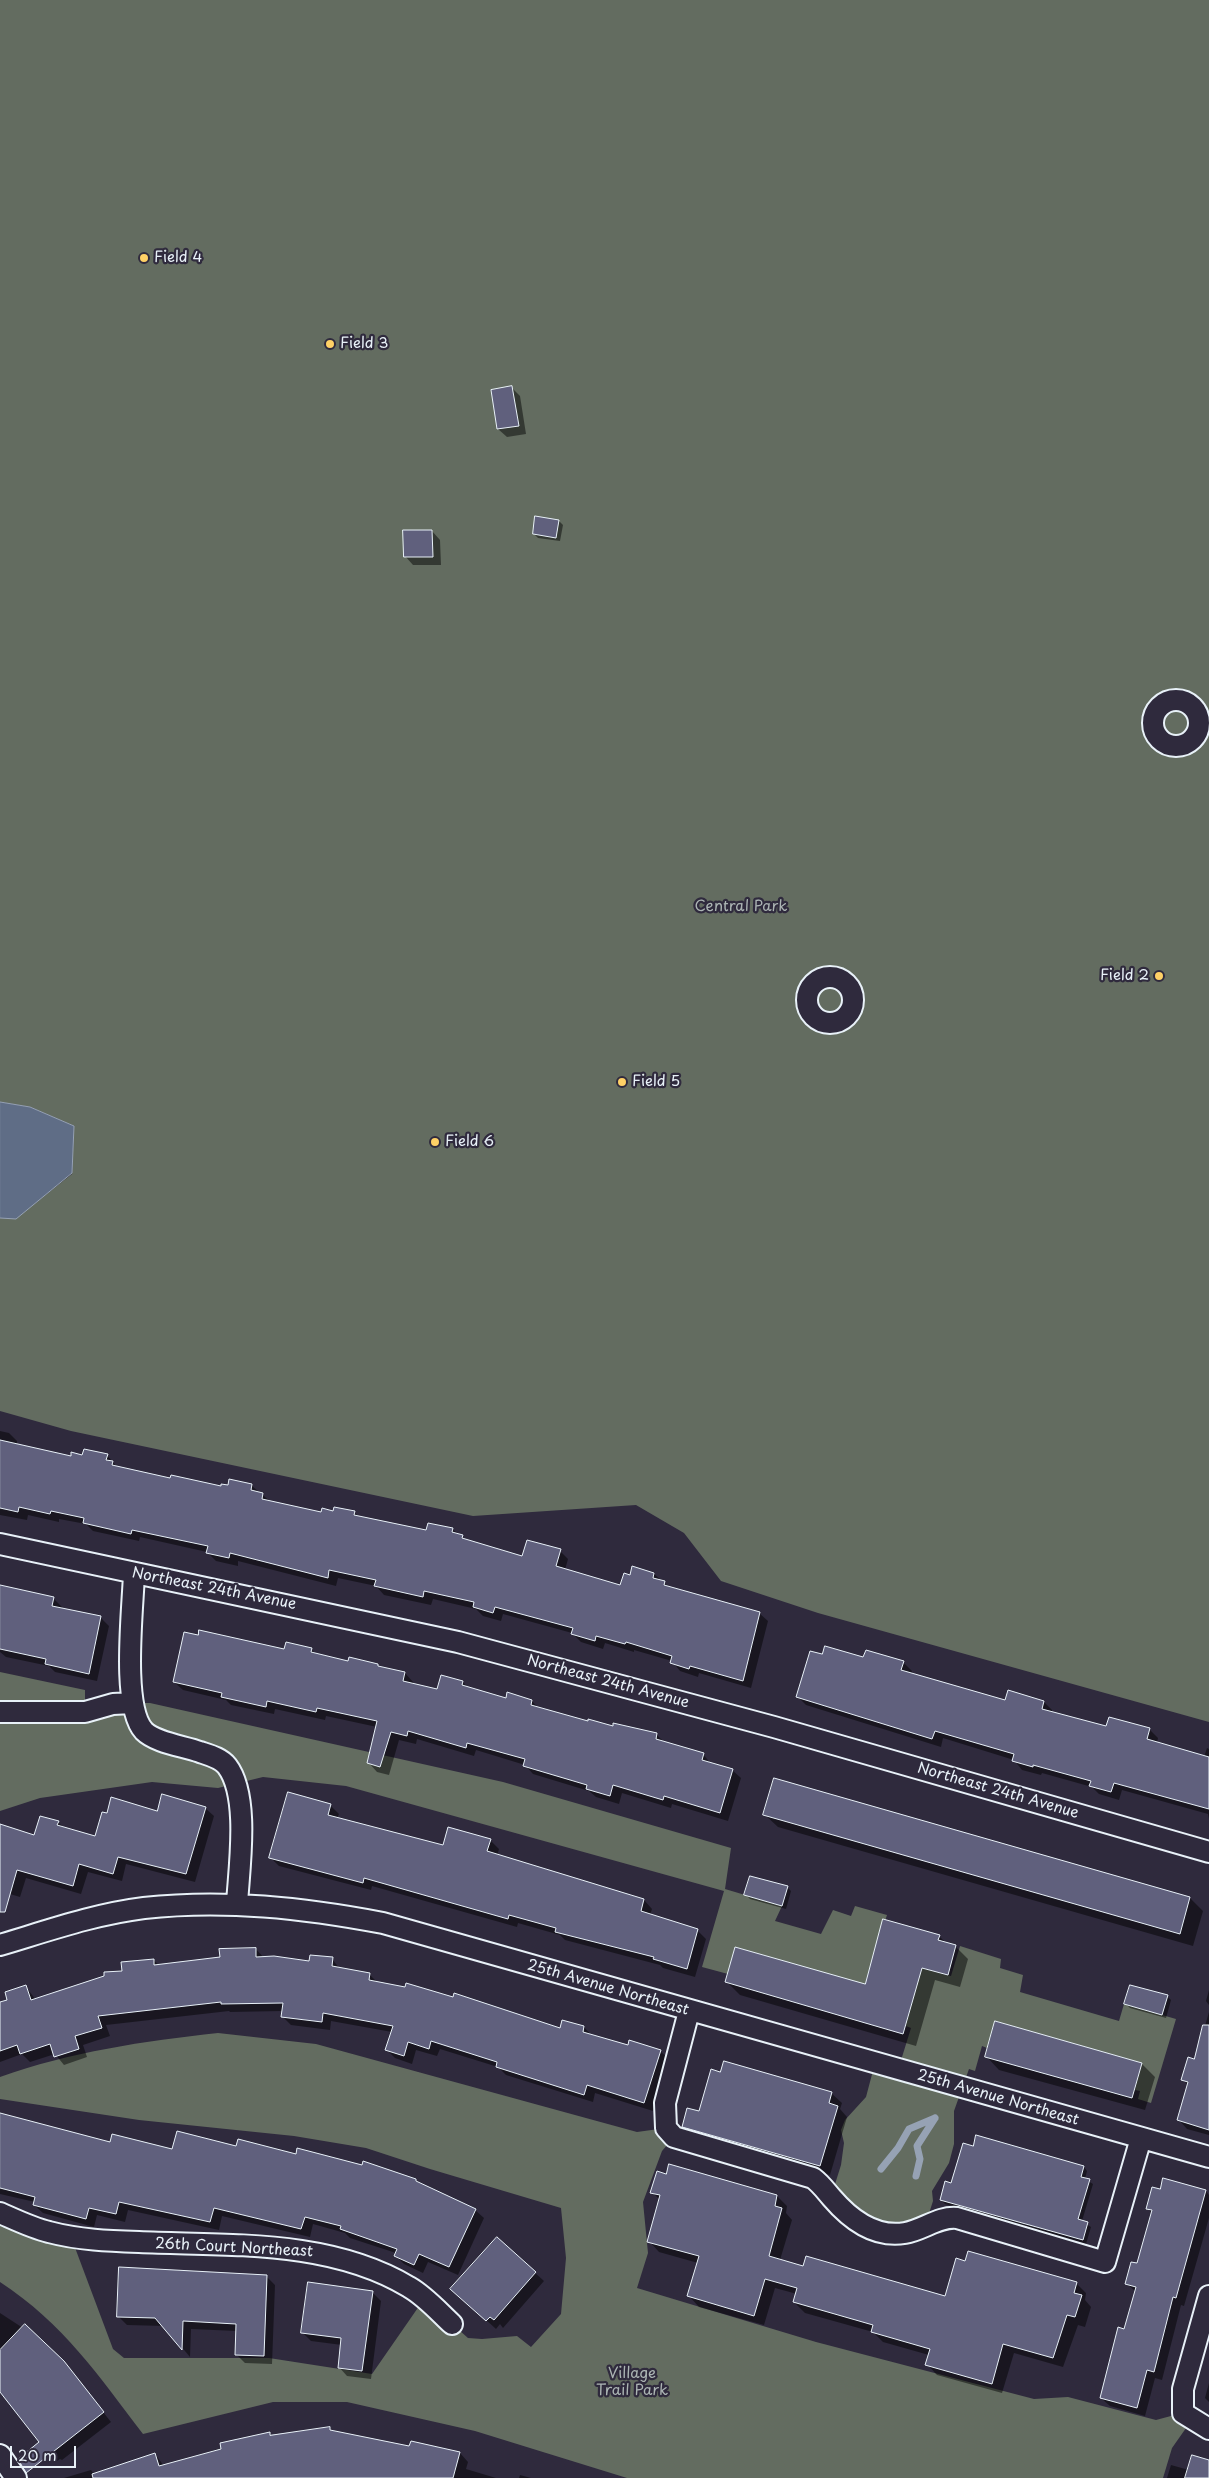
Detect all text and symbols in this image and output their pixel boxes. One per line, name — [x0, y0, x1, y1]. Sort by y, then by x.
place label: Field 4 — [154, 249, 202, 267]
marker: Field 4 — [138, 252, 150, 264]
place label: Field 3 — [340, 335, 388, 353]
marker: Field 3 — [324, 338, 336, 350]
park label: Central Park — [695, 898, 787, 916]
place label: Field 2 — [1100, 967, 1149, 985]
marker: Field 2 — [1153, 970, 1165, 982]
place label: Field 5 — [632, 1073, 680, 1091]
marker: Field 5 — [616, 1076, 628, 1088]
place label: Field 6 — [445, 1133, 494, 1151]
marker: Field 6 — [429, 1136, 441, 1148]
street label: Northeast 24th Avenue — [130, 1564, 298, 1614]
street label: Northeast 24th Avenue — [525, 1652, 691, 1712]
street label: Northeast 24th Avenue — [915, 1759, 1081, 1823]
street label: 25th Avenue Northeast — [525, 1956, 691, 2020]
street label: 25th Avenue Northeast — [915, 2066, 1081, 2130]
street label: 26th Court Northeast — [155, 2235, 313, 2261]
park label: Village Trail Park — [596, 2365, 668, 2400]
scale bar — [12, 2436, 79, 2468]
text: 20 m — [18, 2443, 57, 2466]

